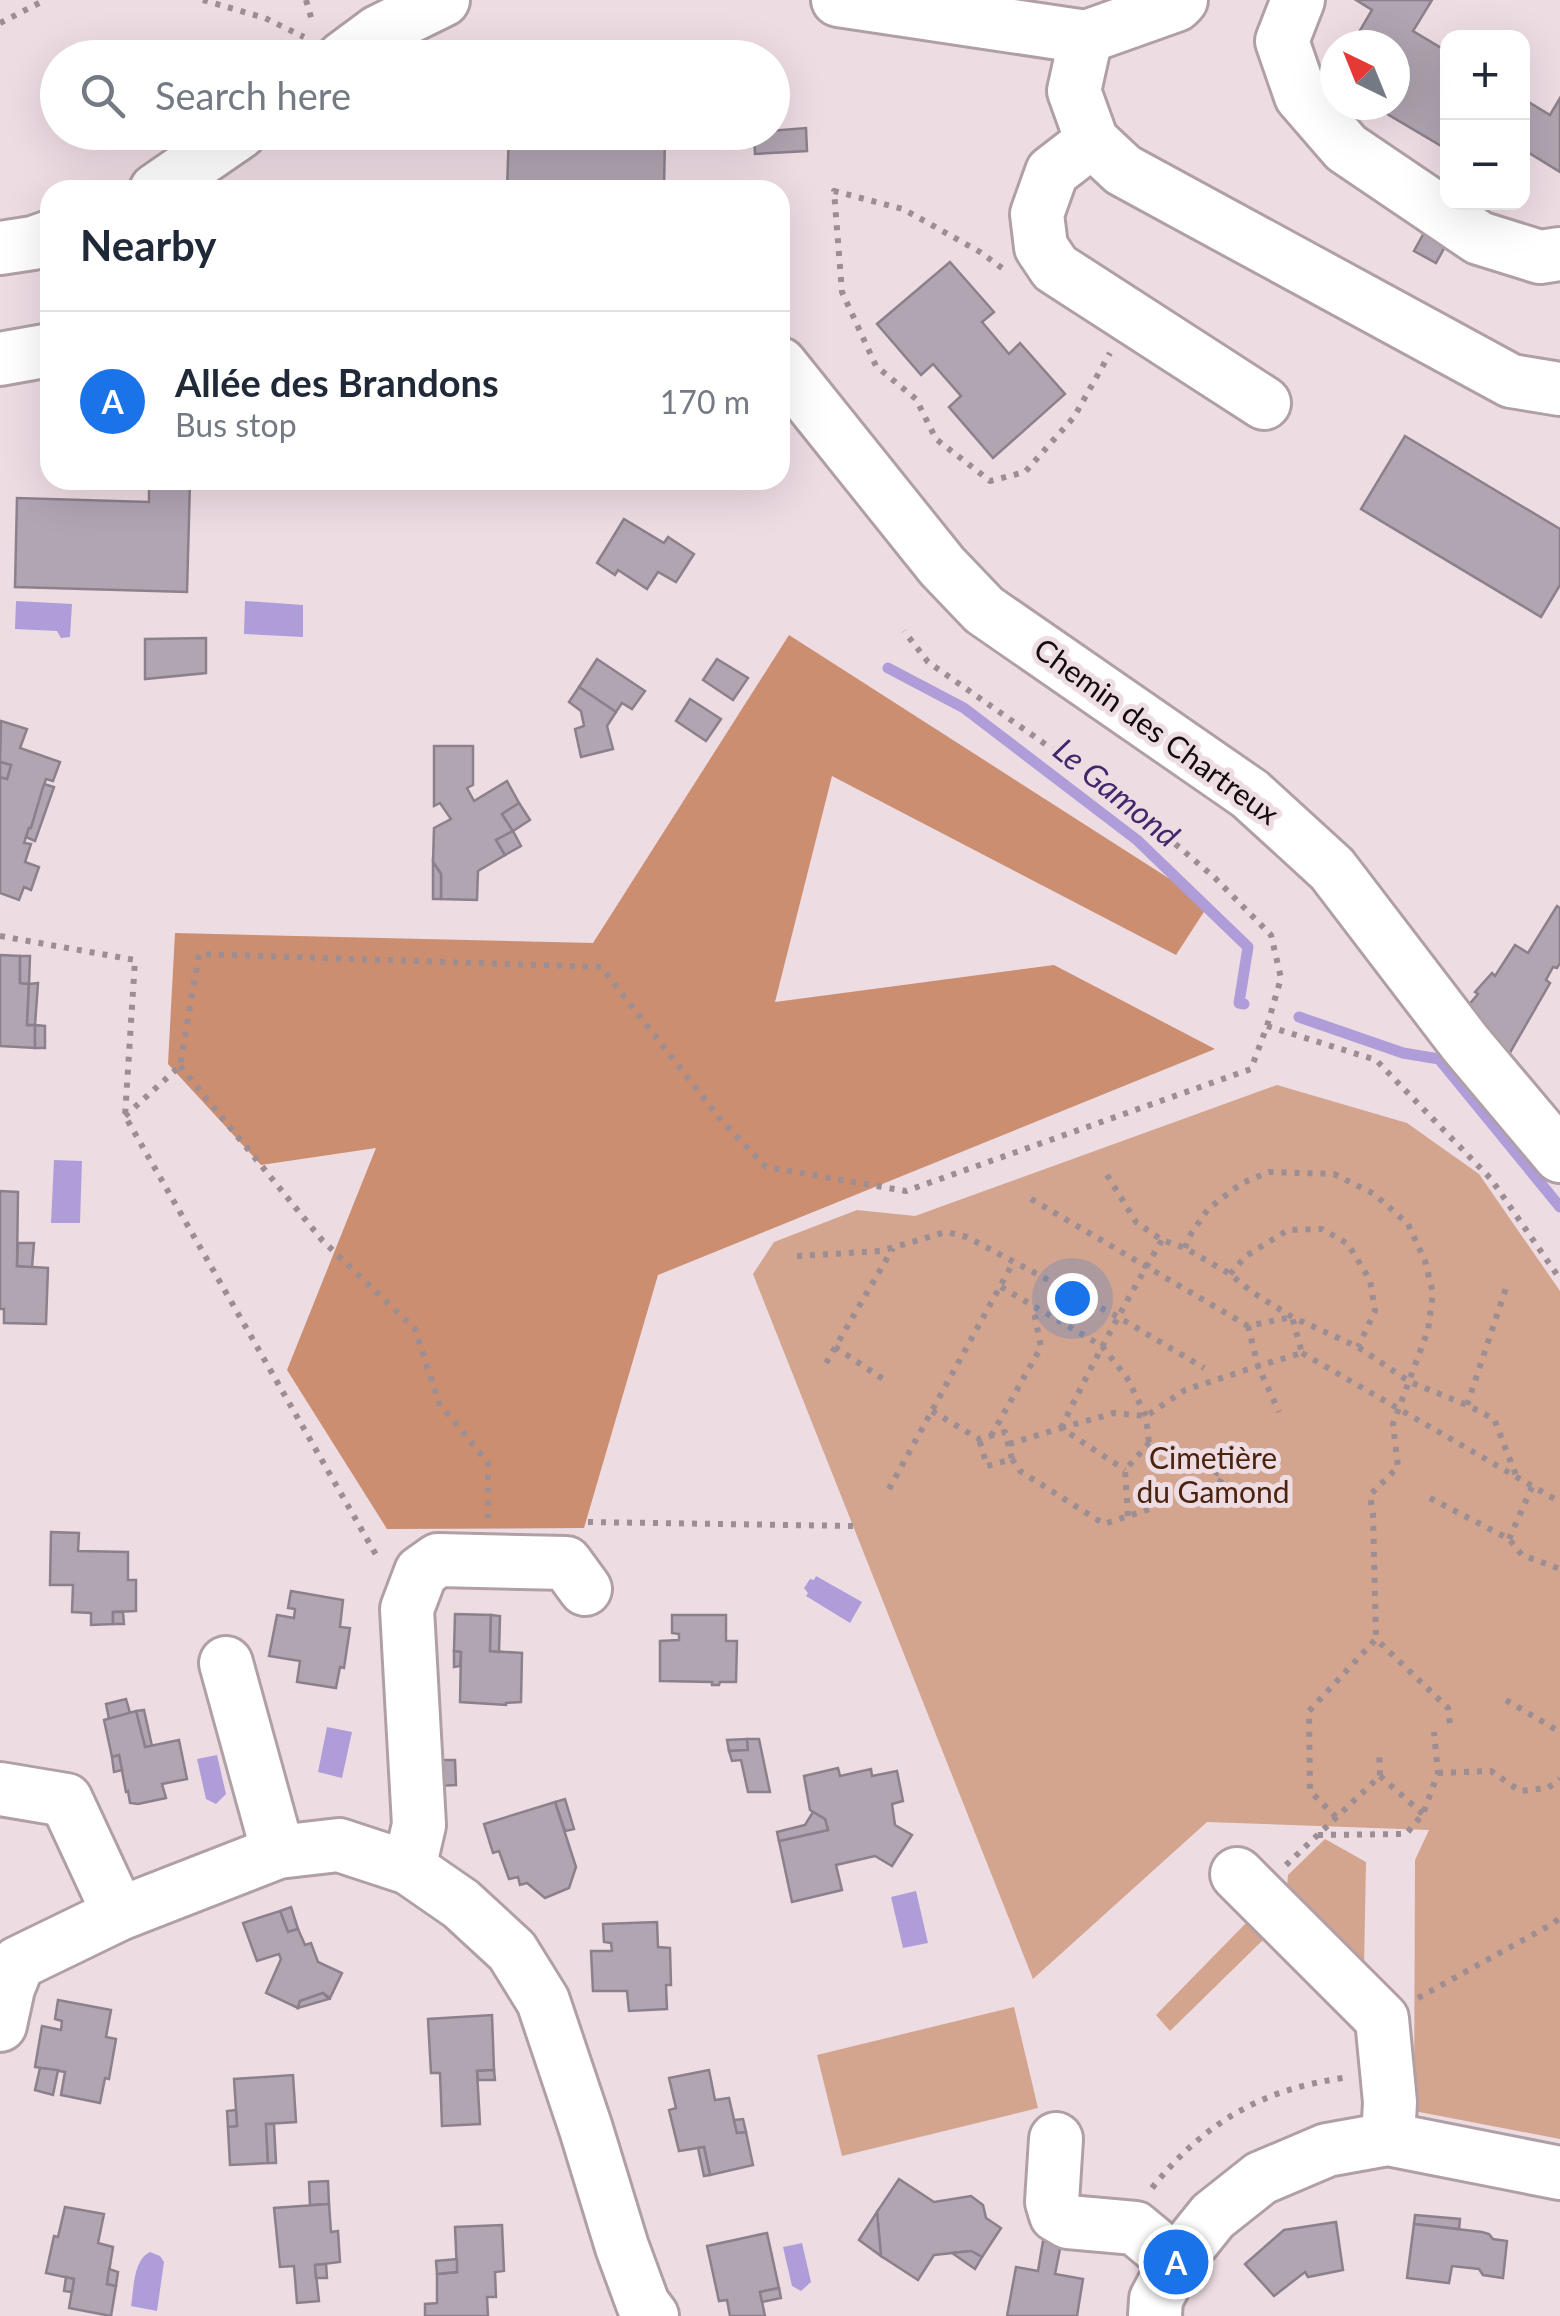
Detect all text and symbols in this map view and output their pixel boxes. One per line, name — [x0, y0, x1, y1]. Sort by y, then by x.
north arrow — [1320, 30, 1410, 120]
map controls — [1440, 30, 1530, 210]
button: + — [1440, 30, 1530, 120]
search box — [40, 40, 790, 150]
icon: search — [75, 68, 130, 123]
text: Search here — [155, 72, 351, 118]
button: − — [1440, 120, 1530, 210]
text: Nearby — [80, 220, 217, 270]
text: Allée des Brandons — [175, 359, 499, 405]
text: A — [101, 382, 124, 421]
text: 170 m — [660, 382, 750, 421]
text: Bus stop — [175, 405, 297, 444]
street label: Chemin des Chartreux — [1028, 630, 1286, 831]
water label: Le Gamond — [1046, 729, 1188, 854]
your location — [1047, 1273, 1098, 1324]
park label: Cimetière du Gamond — [1136, 1439, 1290, 1509]
pin: A — [1144, 2224, 1208, 2300]

